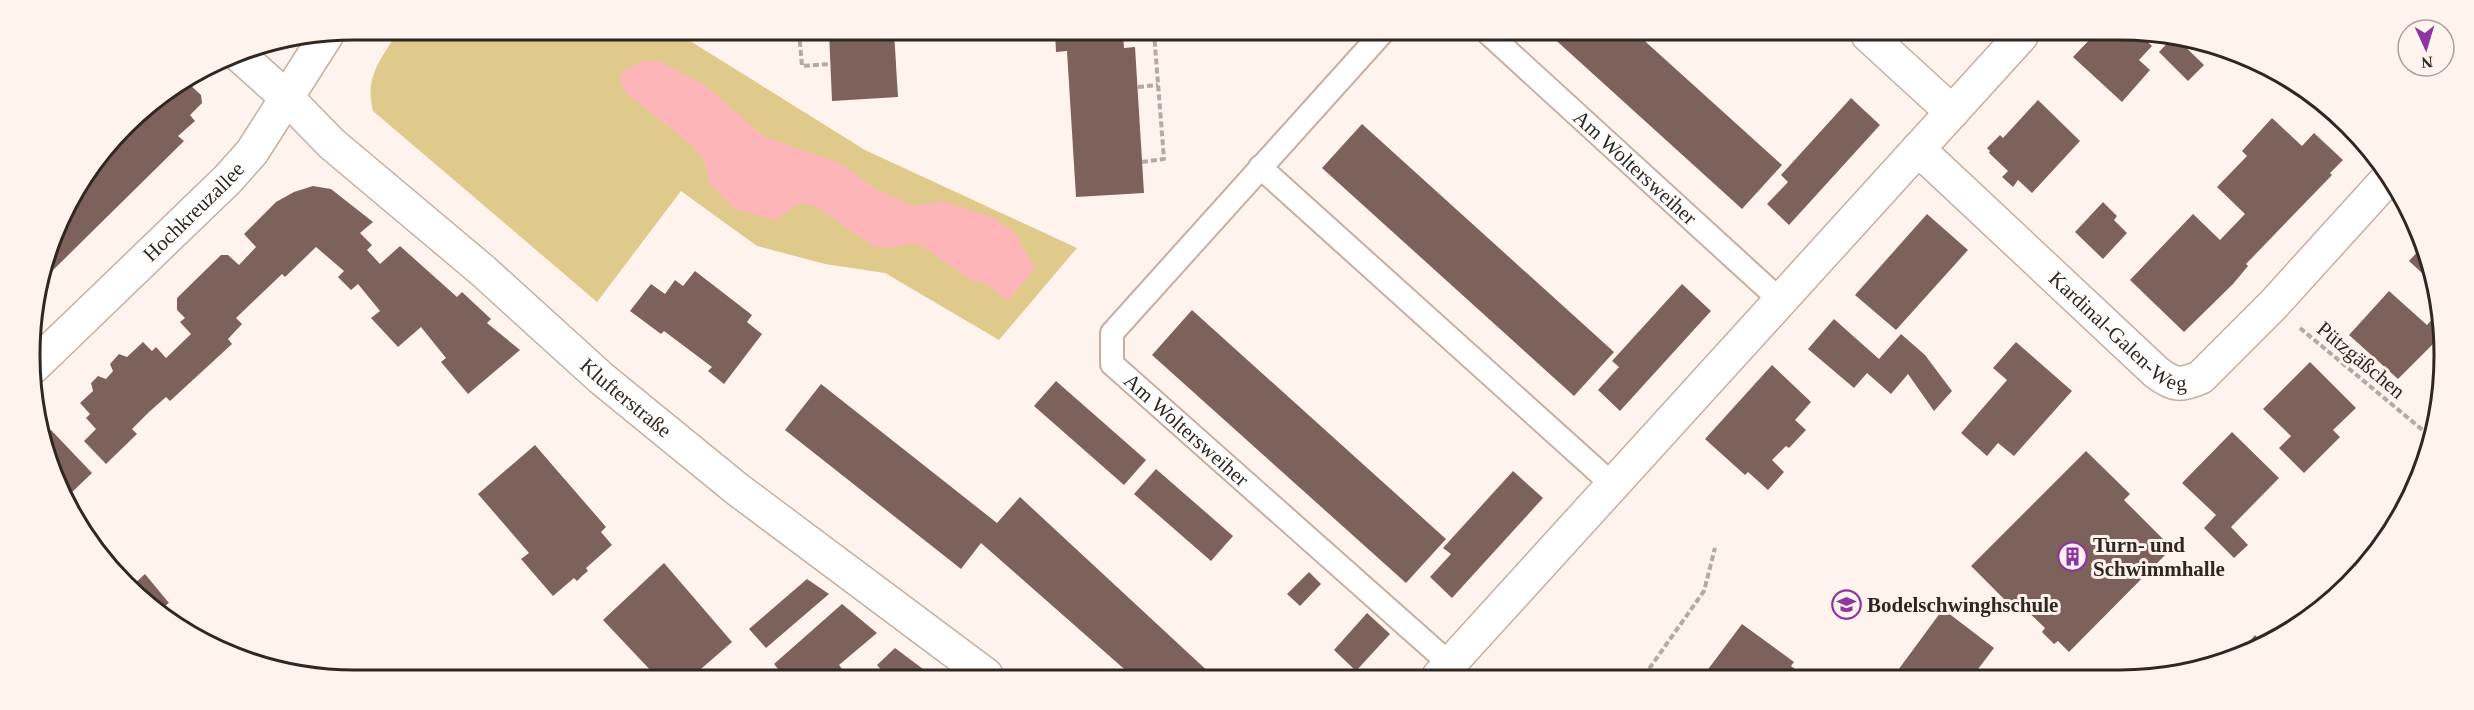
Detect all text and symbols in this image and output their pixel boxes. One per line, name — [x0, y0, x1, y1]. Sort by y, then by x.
north arrow — [2396, 18, 2456, 78]
text: N — [2420, 54, 2433, 71]
street label: Am Woltersweiher — [1569, 105, 1702, 230]
street label: Hochkreuzallee — [138, 157, 249, 266]
street label: Kardinal-Galen-Weg — [2044, 266, 2188, 395]
street label: Pützgäßchen — [2312, 316, 2410, 404]
street label: Klufterstraße — [575, 353, 676, 442]
street label: Am Woltersweiher — [1119, 368, 1254, 492]
place label: Turn- und Schwimmhalle — [2093, 533, 2225, 581]
building icon: Turn- und Schwimmhalle — [2056, 541, 2088, 573]
school or university icon: Bodelschwinghschule — [1830, 589, 1862, 621]
place label: Bodelschwinghschule — [1867, 593, 2058, 617]

